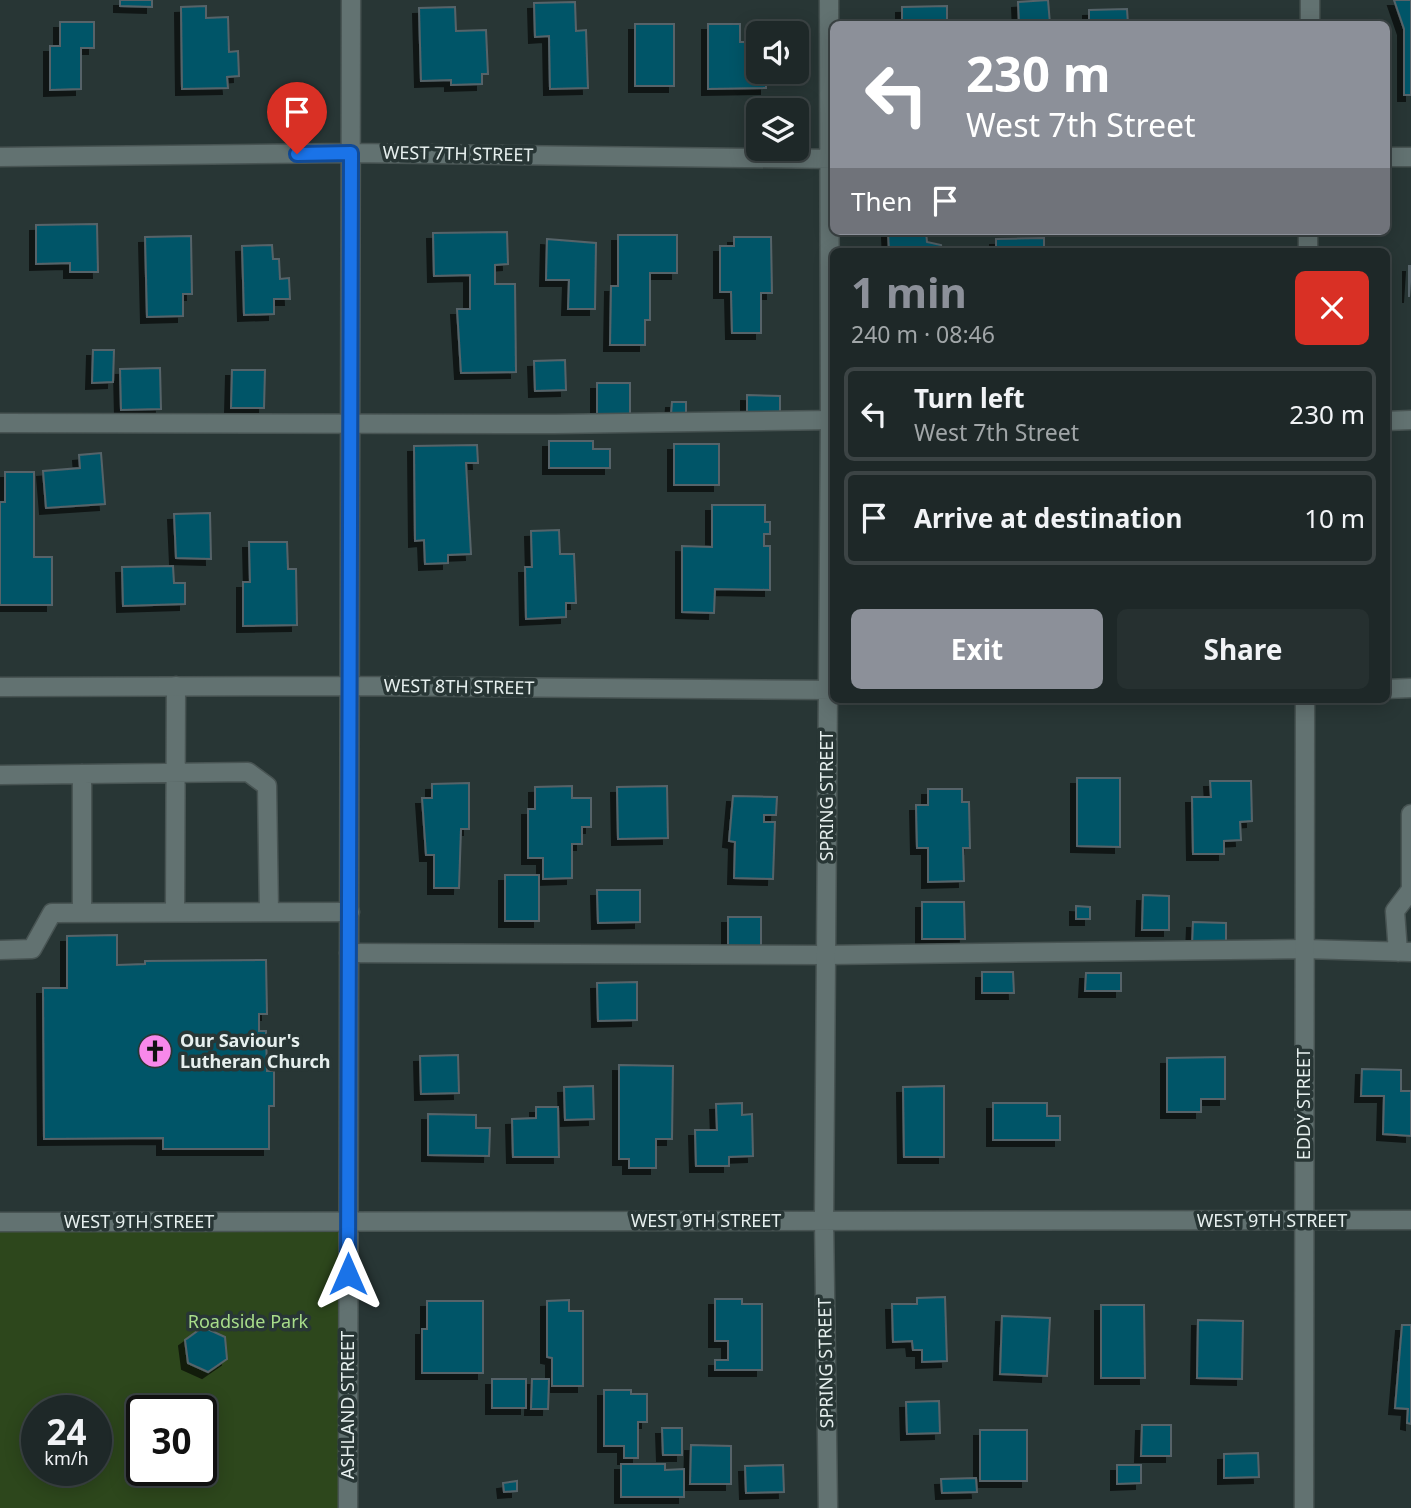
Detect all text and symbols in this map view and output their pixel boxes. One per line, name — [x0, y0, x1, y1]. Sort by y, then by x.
map controls — [746, 21, 809, 161]
button: sound — [746, 21, 809, 84]
text: 230 m — [966, 40, 1111, 106]
icon: left — [851, 49, 942, 140]
pin — [267, 82, 327, 154]
icon: arrive — [278, 93, 316, 131]
button: layers — [746, 98, 809, 161]
text: West 7th Street — [966, 103, 1196, 146]
street label: WEST 7TH STREET — [382, 140, 534, 166]
icon: arrive — [926, 182, 964, 220]
text: Then — [851, 183, 912, 219]
text: 1 min — [851, 263, 967, 320]
button: close — [1295, 271, 1369, 345]
text: 240 m · 08:46 — [851, 318, 995, 350]
text: Turn left — [914, 380, 1025, 416]
icon: left — [855, 395, 893, 433]
text: 230 m — [1289, 396, 1365, 432]
text: West 7th Street — [914, 416, 1079, 448]
icon: arrive — [855, 499, 893, 537]
text: Arrive at destination — [914, 500, 1183, 536]
text: 10 m — [1304, 500, 1365, 536]
button: Exit — [851, 609, 1103, 689]
button: Share — [1117, 609, 1369, 689]
street label: WEST 8TH STREET — [383, 673, 535, 699]
street label: SPRING STREET — [814, 731, 838, 861]
place label: Our Saviour's Lutheran Church — [180, 1028, 331, 1073]
church icon: Our Saviour's Lutheran Church — [136, 1032, 174, 1070]
street label: EDDY STREET — [1291, 1048, 1315, 1160]
street label: WEST 9TH STREET — [631, 1208, 781, 1232]
street label: WEST 9TH STREET — [1197, 1208, 1347, 1232]
street label: WEST 9TH STREET — [64, 1209, 214, 1233]
position arrow — [311, 1237, 385, 1311]
street label: SPRING STREET — [812, 1297, 838, 1429]
park label: Roadside Park — [188, 1309, 309, 1333]
street label: ASHLAND STREET — [335, 1331, 359, 1479]
speed limit sign: 30 — [126, 1395, 217, 1486]
text: 24 — [46, 1408, 87, 1455]
text: km/h — [44, 1446, 89, 1470]

